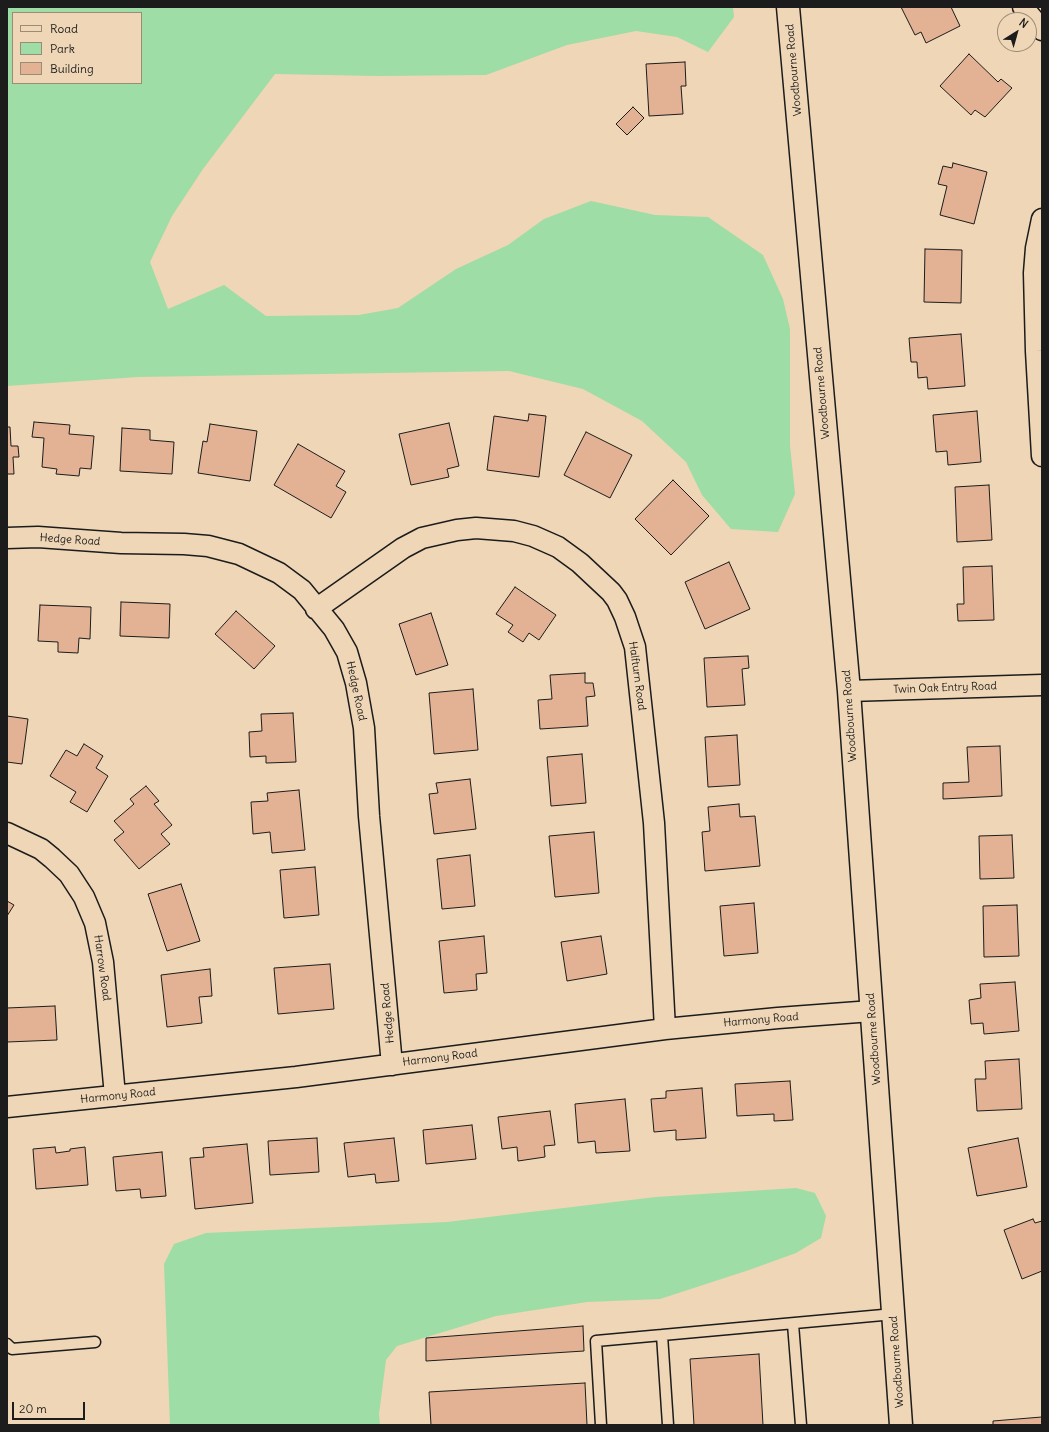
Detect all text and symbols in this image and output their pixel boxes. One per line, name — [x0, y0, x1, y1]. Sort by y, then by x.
legend — [12, 12, 142, 84]
north arrow — [997, 12, 1037, 52]
text: N — [1016, 15, 1031, 31]
text: Road — [50, 21, 78, 36]
street label: Woodbourne Road — [783, 23, 805, 117]
text: Park — [50, 41, 75, 56]
text: Building — [50, 61, 94, 76]
street label: Woodbourne Road — [811, 346, 833, 440]
street label: Hedge Road — [39, 531, 101, 549]
street label: Halfturn Road — [626, 641, 648, 711]
street label: Hedge Road — [343, 660, 369, 722]
street label: Woodbourne Road — [840, 669, 860, 763]
street label: Twin Oak Entry Road — [893, 680, 997, 696]
street label: Harrow Road — [91, 934, 113, 1002]
street label: Hedge Road — [379, 982, 397, 1044]
street label: Woodbourne Road — [864, 992, 884, 1086]
street label: Harmony Road — [723, 1010, 799, 1030]
street label: Harmony Road — [402, 1047, 478, 1069]
street label: Harmony Road — [80, 1085, 156, 1107]
street label: Woodbourne Road — [887, 1315, 907, 1409]
scale bar — [14, 1394, 87, 1420]
text: 20 m — [19, 1401, 47, 1416]

